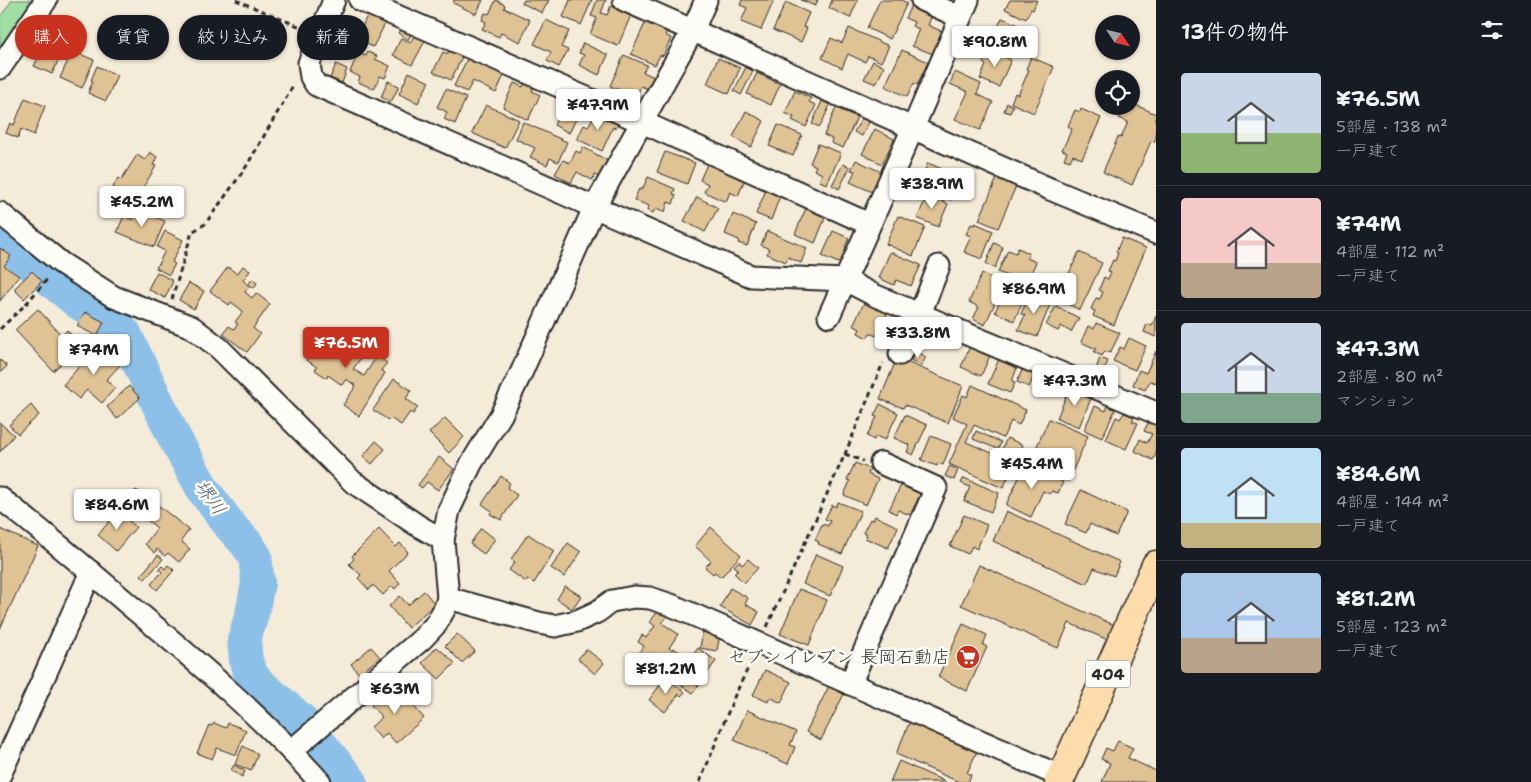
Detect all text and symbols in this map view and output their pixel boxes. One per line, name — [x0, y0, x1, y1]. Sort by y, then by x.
chip: 購入 — [15, 15, 87, 60]
chip: 賃貸 — [97, 15, 169, 60]
chip: 絞り込み — [179, 15, 287, 60]
chip: 新着 — [297, 15, 369, 60]
north arrow — [1095, 15, 1140, 60]
map controls — [1095, 15, 1140, 115]
icon: filters — [1478, 16, 1506, 44]
text: 13件の物件 — [1181, 18, 1289, 46]
pin: ¥90.8M — [954, 26, 1036, 68]
text: ¥90.8M — [963, 31, 1027, 52]
button: locate — [1095, 70, 1140, 115]
text: ¥76.5M — [1336, 85, 1420, 113]
pin: ¥47.9M — [557, 88, 639, 131]
icon: home — [1221, 93, 1281, 153]
text: ¥47.9M — [567, 94, 629, 115]
text: 5部屋 · 138 m² — [1336, 116, 1448, 137]
text: 一戸建て — [1336, 140, 1400, 161]
pin: ¥38.9M — [891, 168, 973, 210]
text: ¥38.9M — [900, 173, 964, 194]
pin: ¥45.2M — [101, 186, 183, 228]
text: ¥45.2M — [110, 191, 174, 212]
text: ¥74M — [1336, 210, 1401, 238]
icon: home — [1221, 218, 1281, 278]
text: 4部屋 · 112 m² — [1336, 241, 1444, 262]
text: 一戸建て — [1336, 265, 1400, 286]
pin: ¥86.9M — [993, 272, 1075, 315]
text: ¥86.9M — [1002, 278, 1066, 299]
pin: ¥33.8M — [877, 316, 959, 359]
text: ¥33.8M — [886, 322, 950, 343]
pin: ¥76.5M — [305, 326, 387, 369]
text: ¥76.5M — [314, 332, 378, 353]
pin: ¥74M — [64, 334, 124, 376]
text: ¥47.3M — [1336, 335, 1419, 363]
text: ¥74M — [69, 339, 119, 360]
icon: home — [1221, 343, 1281, 403]
pin: ¥47.3M — [1034, 364, 1116, 407]
text: 2部屋 · 80 m² — [1336, 366, 1443, 387]
text: ¥47.3M — [1043, 370, 1107, 391]
text: マンション — [1336, 390, 1415, 411]
pin: ¥45.4M — [991, 448, 1073, 490]
text: ¥45.4M — [1001, 453, 1063, 474]
text: ¥84.6M — [1336, 460, 1421, 488]
icon: home — [1221, 468, 1281, 528]
water label: 堺川 — [189, 475, 232, 520]
pin: ¥84.6M — [76, 488, 158, 531]
text: 4部屋 · 144 m² — [1336, 491, 1449, 512]
text: ¥84.6M — [85, 494, 149, 515]
text: 一戸建て — [1336, 515, 1400, 536]
text: ¥81.2M — [1336, 585, 1416, 613]
icon: home — [1221, 593, 1281, 653]
text: 5部屋 · 123 m² — [1336, 616, 1447, 637]
text: 一戸建て — [1336, 640, 1400, 661]
supermarket icon: セブンイレブン 長岡石動店 — [955, 644, 981, 670]
place label: セブンイレブン 長岡石動店 — [728, 645, 950, 669]
pin: ¥81.2M — [625, 652, 707, 695]
text: ¥81.2M — [636, 658, 696, 679]
road number: 404 — [1086, 661, 1130, 688]
pin: ¥63M — [365, 672, 425, 715]
text: ¥63M — [370, 678, 420, 699]

